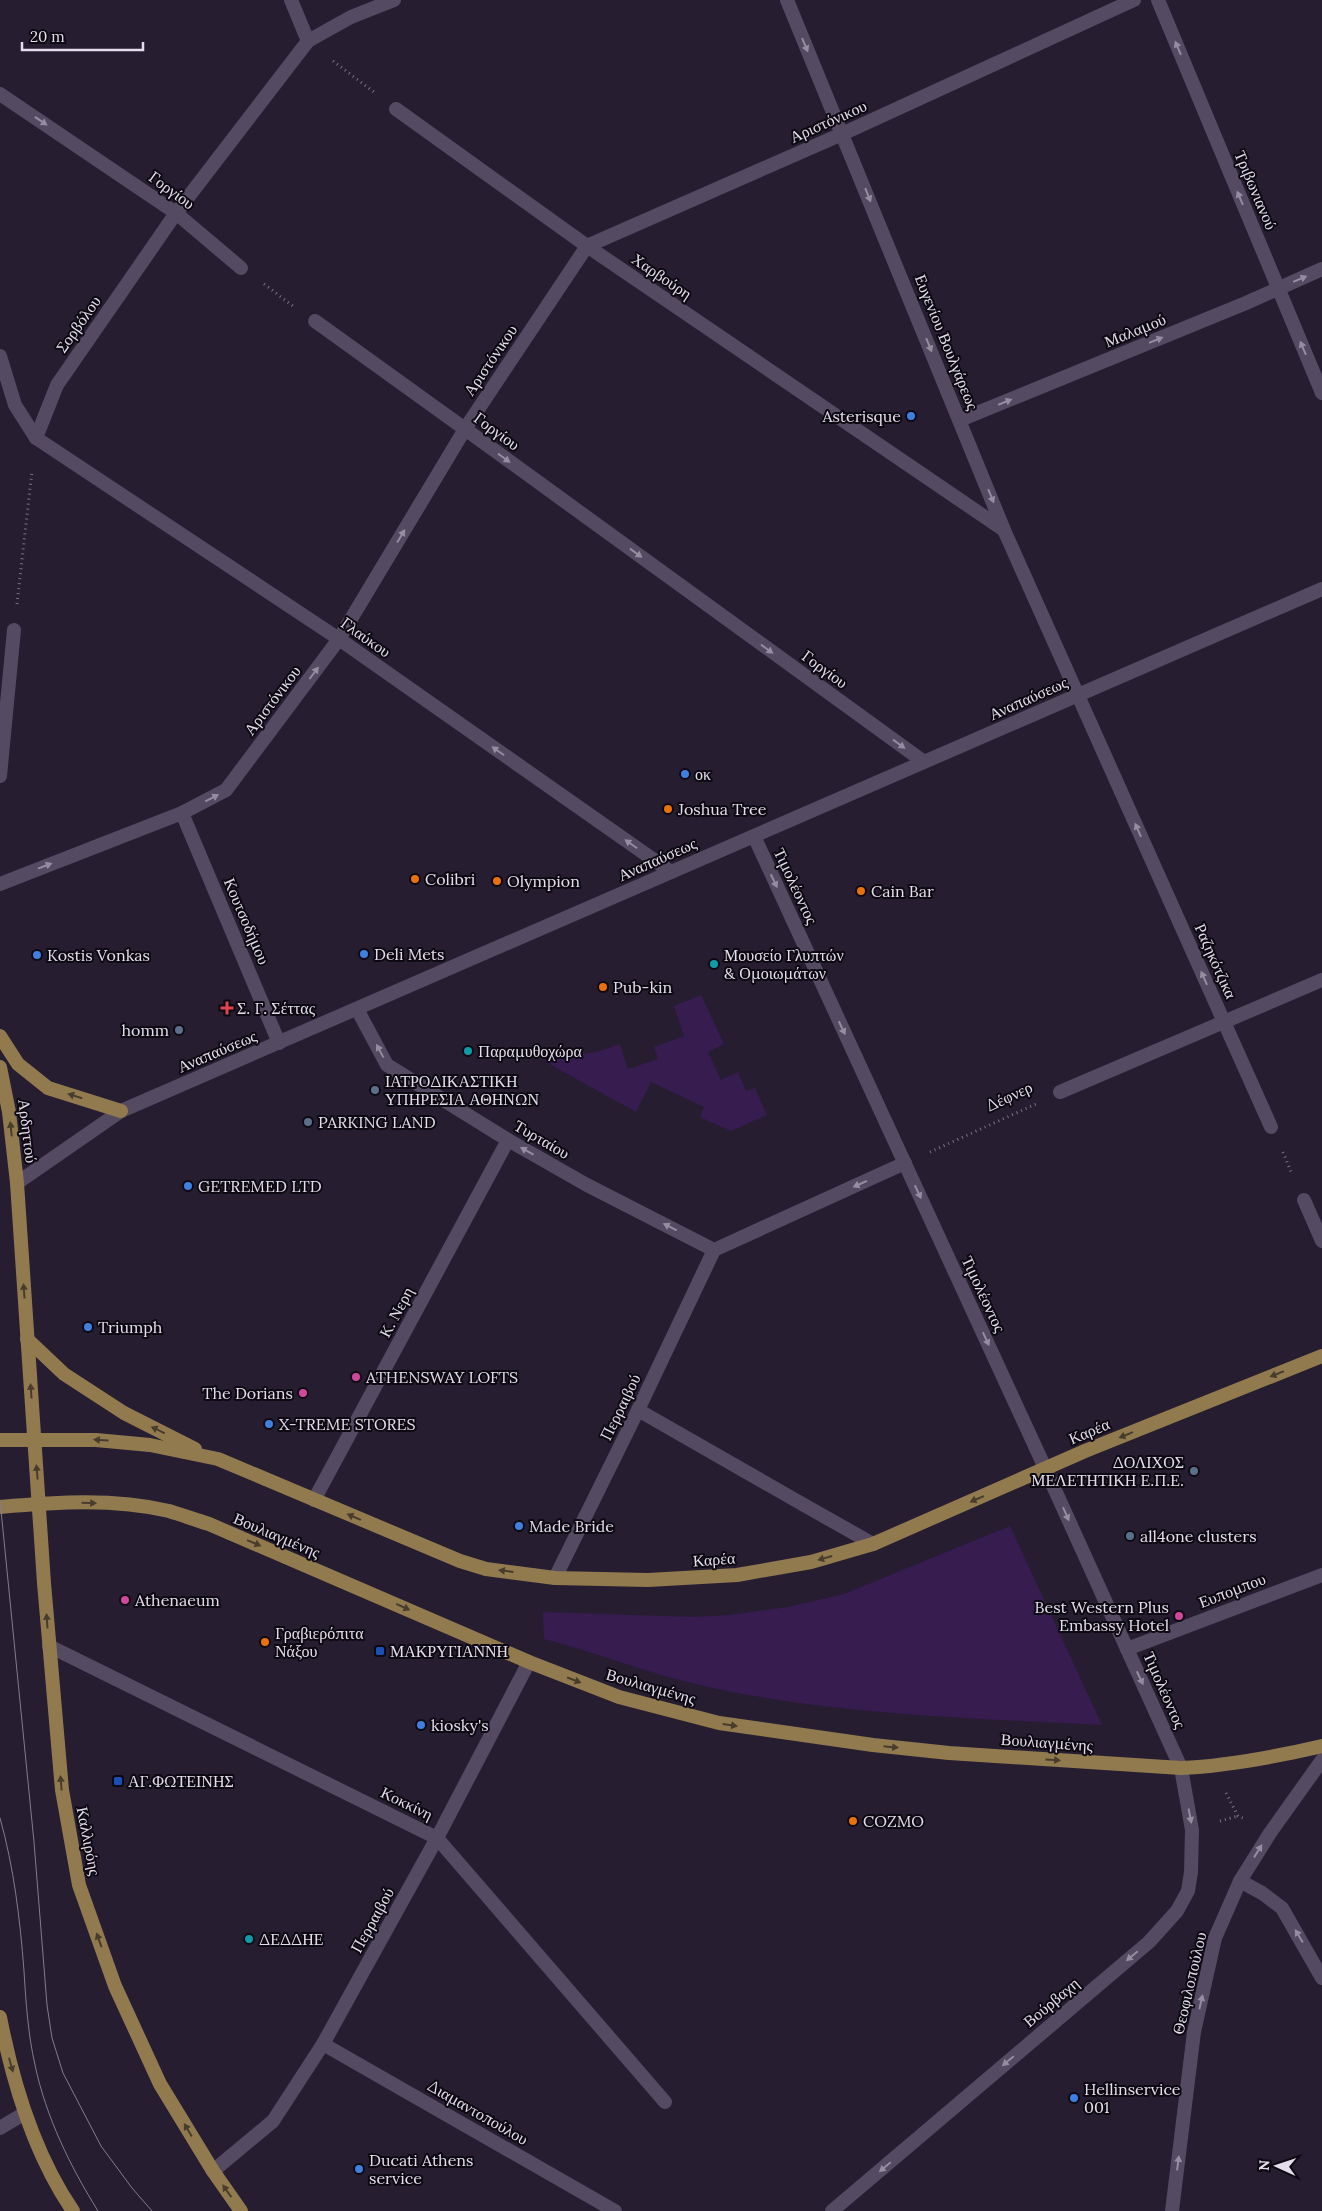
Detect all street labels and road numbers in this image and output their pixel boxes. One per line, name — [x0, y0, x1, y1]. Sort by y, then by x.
street label: Αριστόνικου — [786, 95, 870, 147]
street label: Τριβωνιανού — [1230, 148, 1282, 233]
street label: Γοργίου — [145, 167, 199, 213]
street label: Χαρβούρη — [628, 249, 696, 303]
street label: Ευγενίου Βουλγάρεως — [911, 271, 984, 413]
street label: Σορβόλου — [51, 292, 105, 356]
street label: Μαλαμού — [1101, 309, 1169, 351]
street label: Αριστόνικου — [459, 320, 521, 400]
street label: Γοργίου — [470, 408, 524, 454]
street label: Γλαύκου — [337, 613, 395, 661]
street label: Γοργίου — [798, 646, 852, 692]
street label: Αριστόνικου — [239, 661, 305, 739]
street label: Αναπαύσεως — [986, 672, 1071, 724]
street label: Αναπαύσεως — [615, 833, 700, 885]
street label: Τιμολέοντος — [770, 845, 823, 928]
street label: Κουτσοδήμου — [220, 875, 274, 967]
street label: Ραζηκότζικα — [1191, 920, 1242, 1002]
street label: Αναπαύσεως — [175, 1025, 260, 1077]
street label: Δέφνερ — [983, 1077, 1035, 1115]
street label: Αρδηττού — [14, 1098, 42, 1164]
street label: Τυρταίου — [511, 1115, 573, 1163]
street label: Τιμολέοντος — [958, 1253, 1011, 1336]
street label: Κ. Νερη — [374, 1283, 418, 1341]
street label: Περραιβού — [595, 1370, 645, 1444]
street label: Καρέα — [1066, 1413, 1113, 1448]
street label: Βουλιαγμένης — [231, 1508, 324, 1563]
street label: Καρέα — [692, 1548, 736, 1570]
street label: Ευπομπου — [1196, 1568, 1268, 1612]
street label: Τιμολέοντος — [1139, 1649, 1191, 1732]
street label: Βουλιαγμένης — [604, 1664, 699, 1709]
street label: Βουλιαγμένης — [1000, 1729, 1094, 1755]
street label: Κοκκίνη — [378, 1782, 436, 1824]
street label: Καλλιρόης — [73, 1805, 106, 1878]
street label: Περραιβού — [346, 1884, 398, 1956]
street label: Θεοφιλοπούλου — [1168, 1930, 1211, 2036]
street label: Βούρβαχη — [1019, 1973, 1083, 2031]
street label: Διαμαντοπούλου — [424, 2075, 532, 2149]

